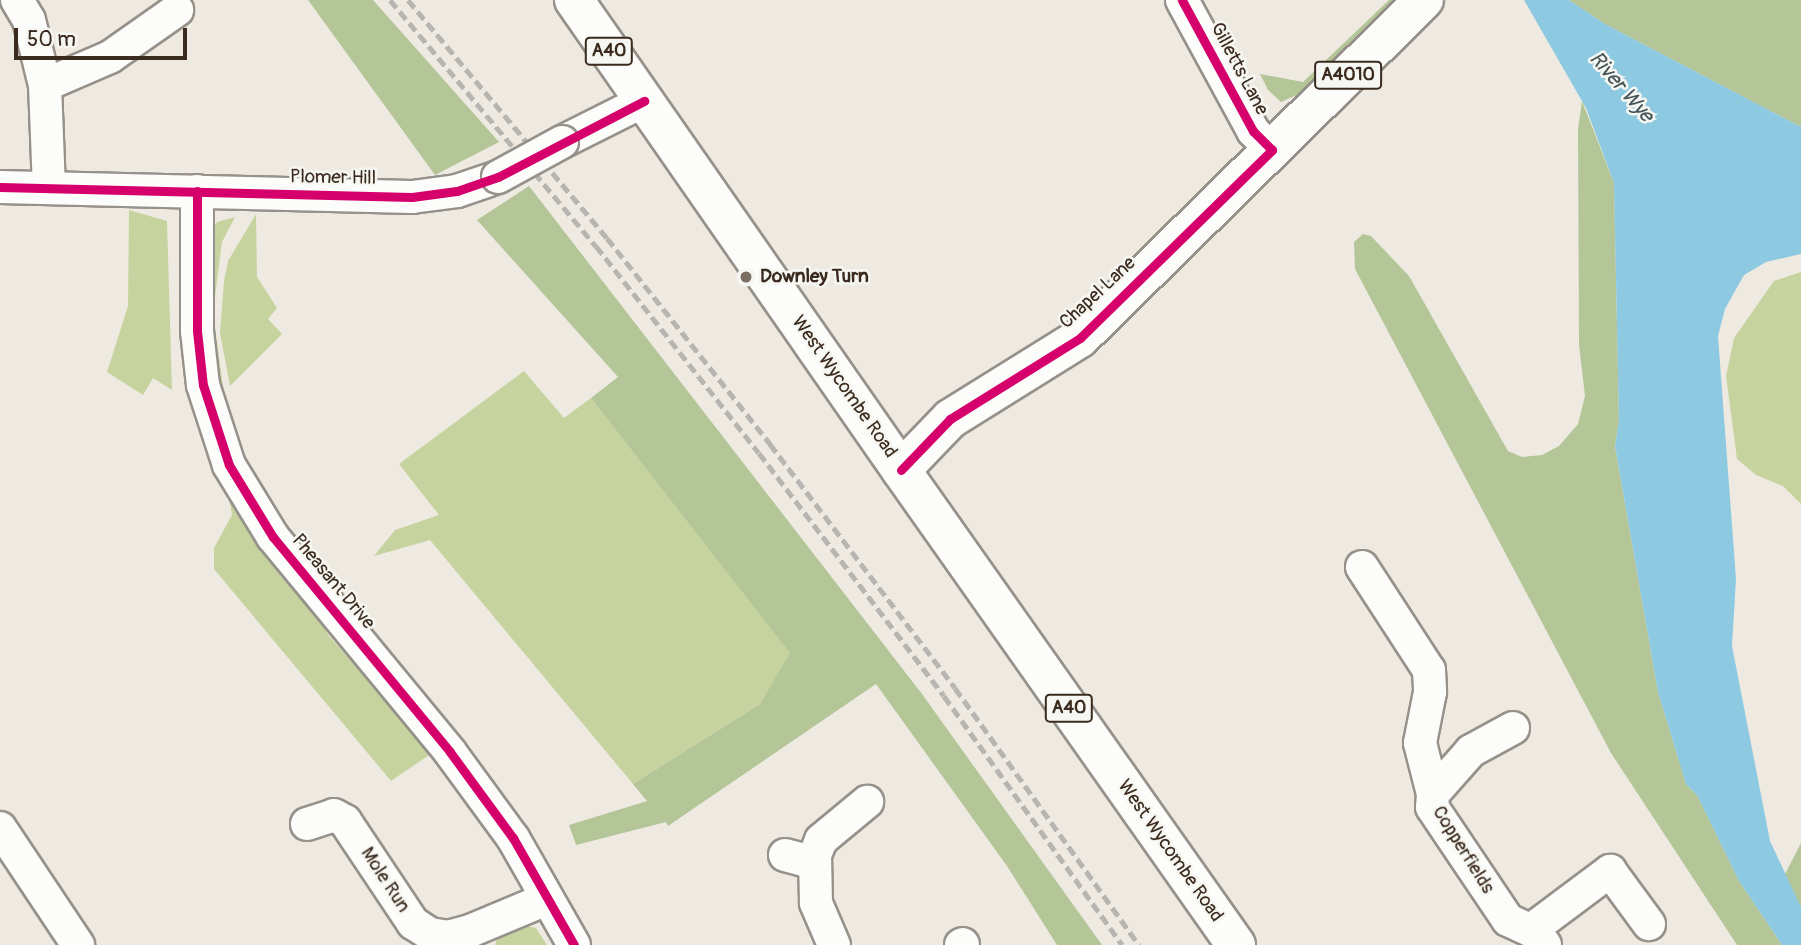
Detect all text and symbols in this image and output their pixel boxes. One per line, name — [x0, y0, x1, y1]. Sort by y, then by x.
scale bar — [18, 14, 191, 58]
street label: Gilletts Lane — [1205, 19, 1273, 119]
text: 50 m — [27, 26, 76, 53]
road number: A40 — [584, 36, 634, 66]
water label: River Wye — [1583, 46, 1659, 128]
road number: A4010 — [1313, 60, 1383, 90]
street label: Plomer Hill — [290, 166, 376, 190]
street label: Chapel Lane — [1055, 252, 1141, 334]
place label: Downley Turn — [760, 266, 869, 288]
marker: Downley Turn — [738, 269, 754, 285]
street label: West Wycombe Road — [786, 311, 902, 463]
street label: Pheasant Drive — [287, 530, 379, 634]
road number: A40 — [1044, 694, 1094, 722]
street label: West Wycombe Road — [1112, 775, 1228, 927]
street label: Copperfields — [1427, 802, 1499, 898]
street label: Mole Run — [356, 843, 414, 917]

